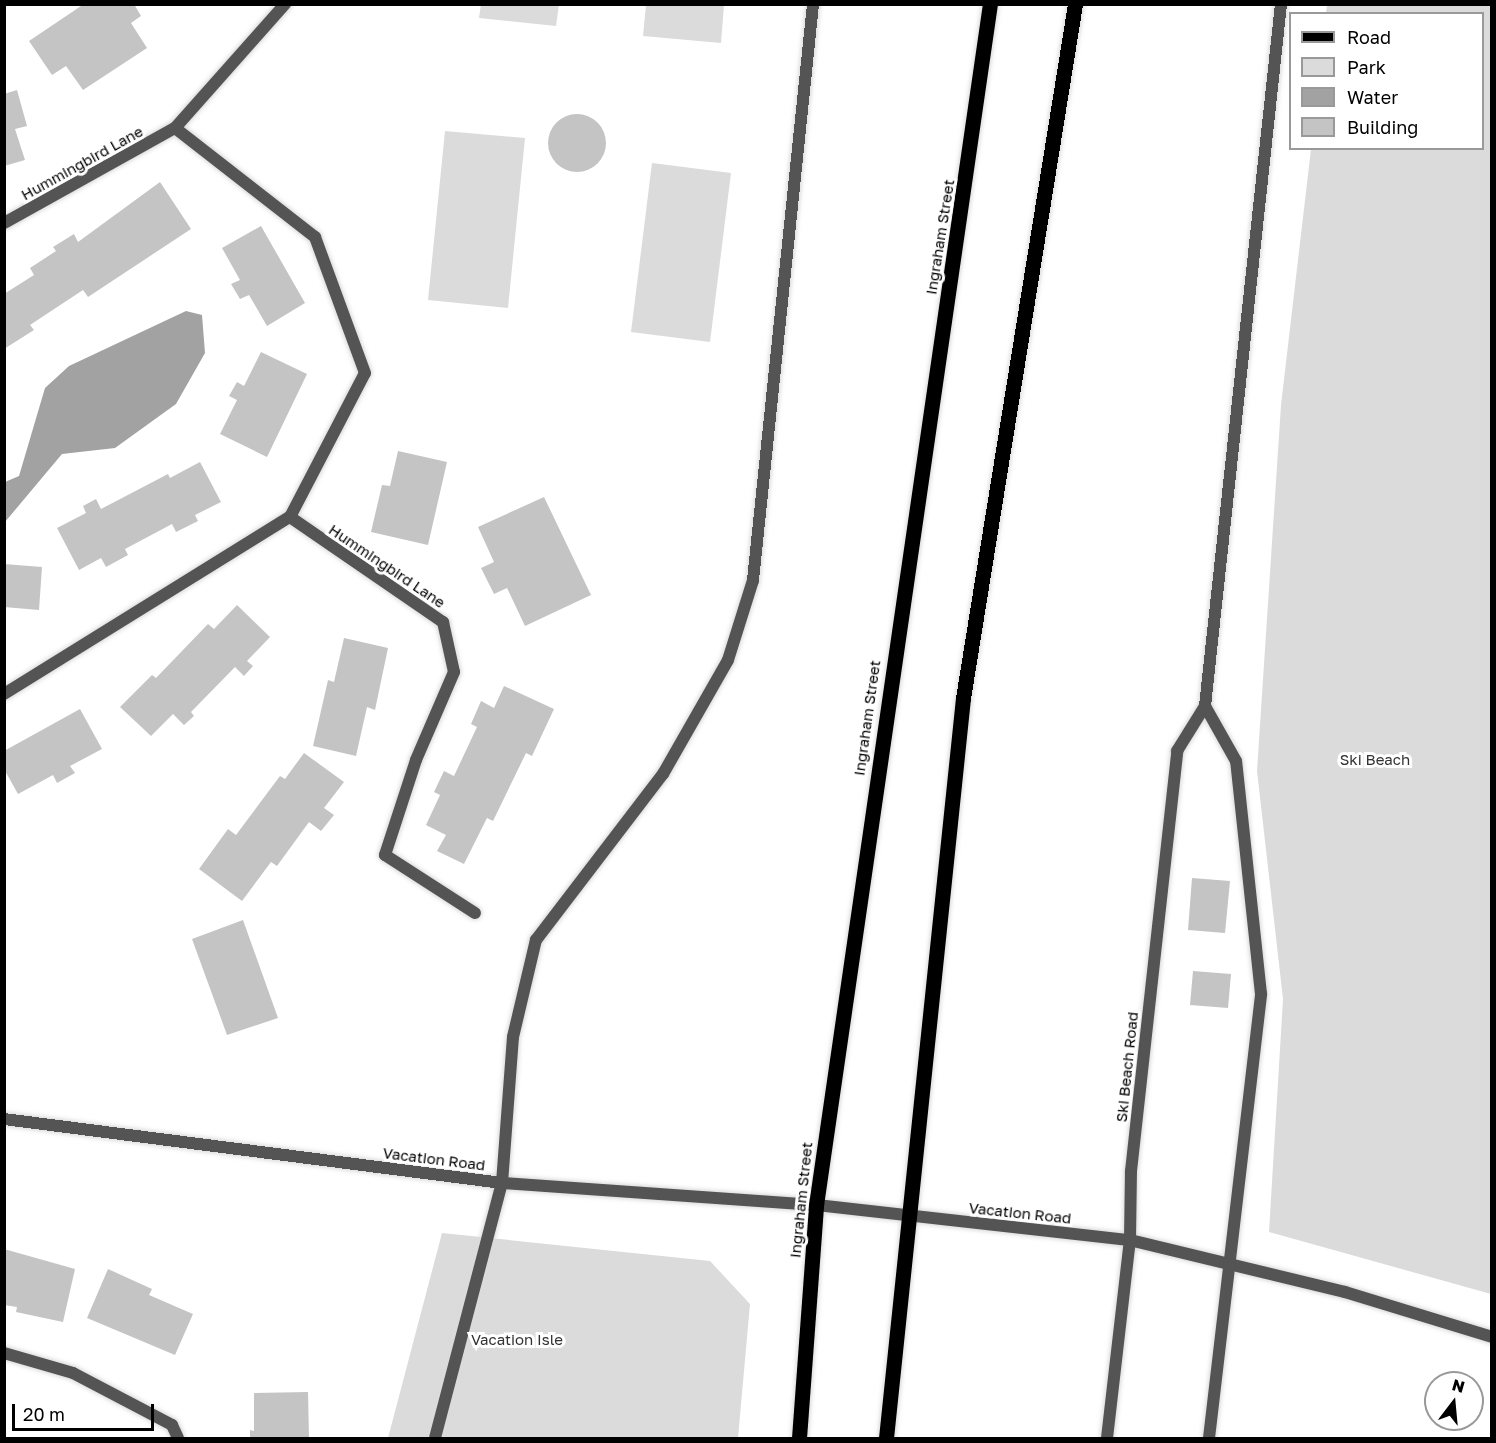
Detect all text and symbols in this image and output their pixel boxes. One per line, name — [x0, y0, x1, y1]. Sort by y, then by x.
legend — [1289, 12, 1484, 150]
text: Road — [1347, 26, 1391, 48]
text: Park — [1347, 56, 1386, 78]
text: Water — [1347, 86, 1398, 108]
text: Building — [1347, 116, 1418, 138]
street label: Hummingbird Lane — [18, 122, 146, 204]
street label: Ingraham Street — [922, 178, 958, 296]
street label: Hummingbird Lane — [325, 520, 449, 612]
street label: Ingraham Street — [850, 659, 884, 777]
park label: Ski Beach — [1340, 751, 1410, 769]
street label: Ski Beach Road — [1112, 1011, 1142, 1123]
street label: Ingraham Street — [786, 1141, 816, 1259]
street label: Vacation Road — [382, 1144, 486, 1174]
street label: Vacation Road — [968, 1199, 1072, 1227]
park label: Vacation Isle — [471, 1331, 563, 1349]
north arrow — [1424, 1371, 1484, 1431]
text: N — [1450, 1374, 1467, 1397]
scale bar — [15, 1392, 158, 1430]
text: 20 m — [23, 1403, 65, 1425]

